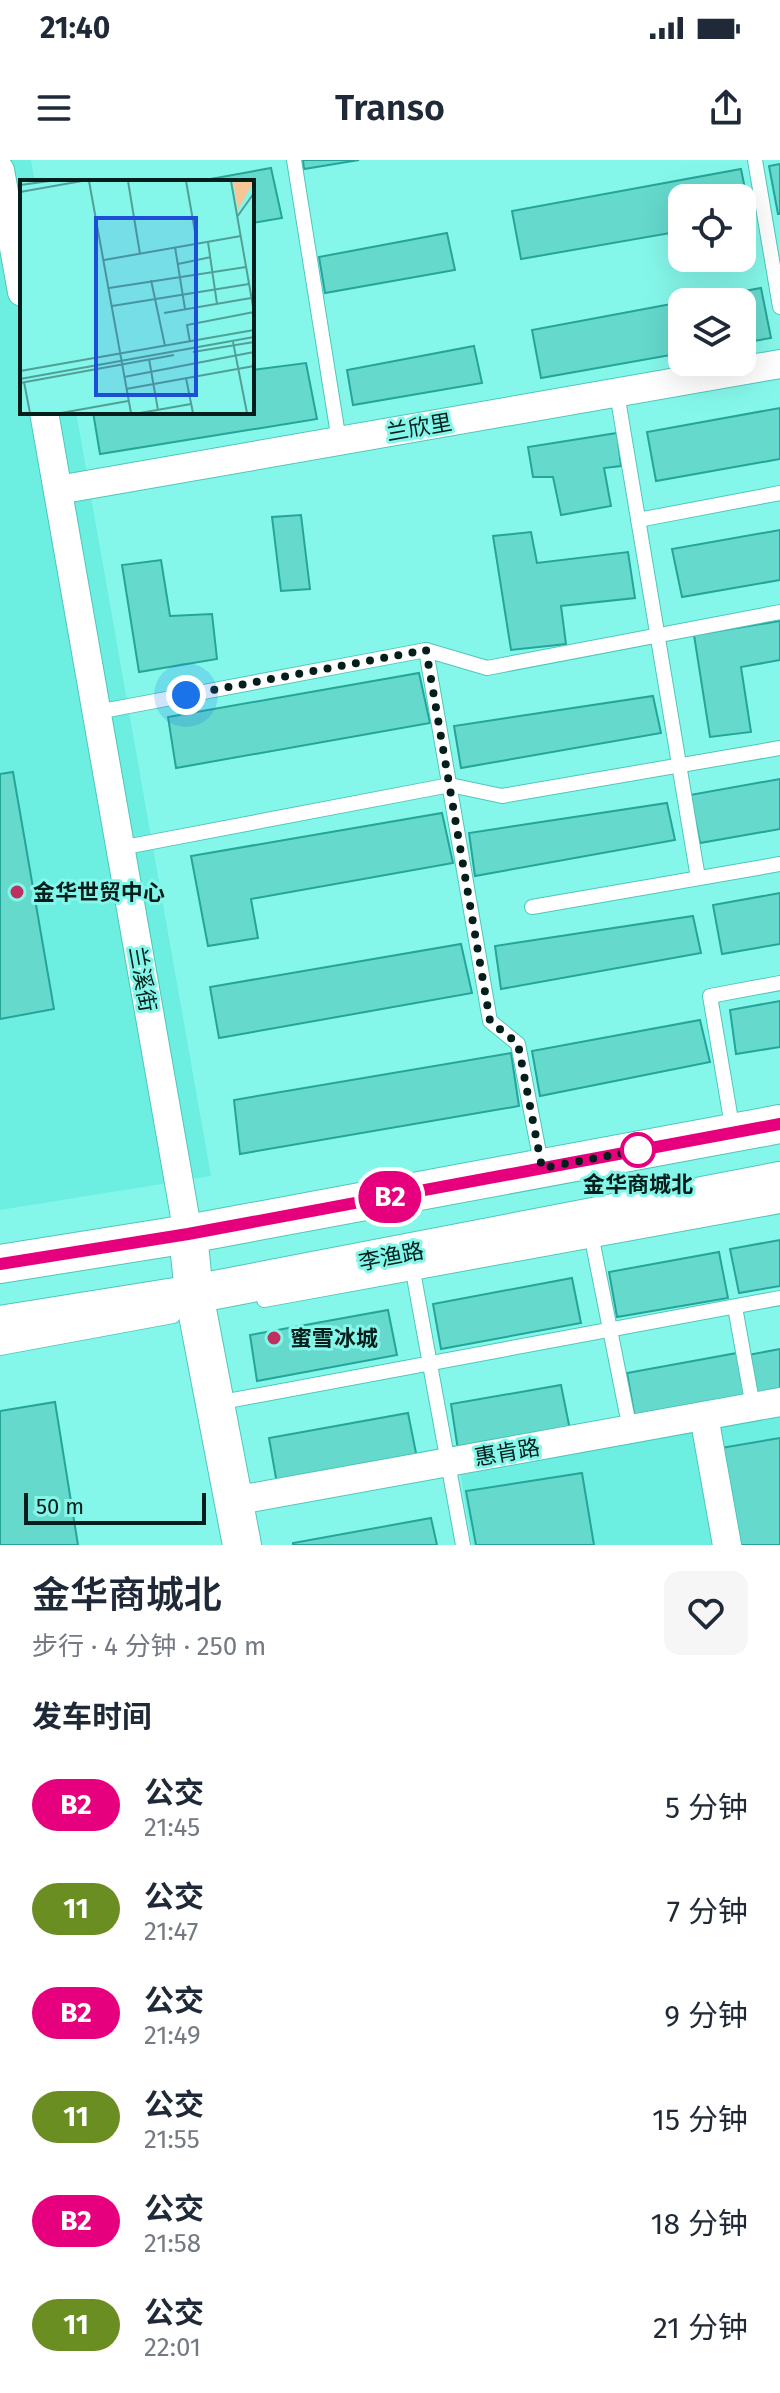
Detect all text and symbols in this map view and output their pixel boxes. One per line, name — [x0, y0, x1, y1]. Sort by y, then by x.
text: 21:40 — [40, 10, 110, 46]
icon: menu — [32, 86, 76, 130]
text: Transo — [335, 86, 445, 130]
icon: share — [704, 86, 748, 130]
inset map — [20, 180, 254, 414]
map controls — [668, 184, 756, 376]
button: locate — [668, 184, 756, 272]
button: layers — [668, 288, 756, 376]
street label: 兰欣里 — [384, 408, 454, 447]
your location — [166, 675, 206, 715]
place label: 金华世贸中心 — [33, 879, 165, 906]
marker: 金华世贸中心 — [8, 883, 26, 901]
street label: 兰溪街 — [123, 944, 162, 1014]
marker: 金华商城北 — [621, 1133, 655, 1167]
line badge: B2 — [354, 1171, 426, 1223]
place label: 金华商城北 — [583, 1171, 693, 1198]
text: B2 — [374, 1180, 406, 1213]
street label: 李渔路 — [356, 1237, 426, 1276]
place label: 蜜雪冰城 — [290, 1325, 378, 1352]
marker: 蜜雪冰城 — [265, 1329, 283, 1347]
street label: 惠肯路 — [472, 1433, 542, 1472]
scale bar — [24, 1489, 206, 1525]
text: 50 m — [36, 1493, 84, 1520]
button: heart — [664, 1571, 748, 1655]
text: 金华商城北 — [32, 1572, 222, 1618]
text: 步行 · 4 分钟 · 250 m — [32, 1631, 266, 1662]
text: 发车时间 — [32, 1699, 152, 1735]
text: 公交 — [144, 1775, 204, 1811]
text: B2 — [60, 1788, 92, 1821]
text: 5 分钟 — [665, 1790, 748, 1826]
text: 21:45 — [144, 1812, 200, 1843]
text: 公交 — [144, 1879, 204, 1915]
text: 11 — [63, 1892, 89, 1925]
text: 7 分钟 — [667, 1894, 748, 1930]
text: 21:47 — [144, 1916, 198, 1947]
text: 公交 — [144, 1983, 204, 2019]
text: B2 — [60, 1996, 92, 2029]
text: 9 分钟 — [664, 1998, 748, 2034]
text: 21:49 — [144, 2020, 201, 2051]
text: 公交 — [144, 2087, 204, 2123]
text: 11 — [63, 2100, 89, 2133]
text: 15 分钟 — [652, 2102, 748, 2138]
text: 21:55 — [144, 2124, 200, 2155]
text: 公交 — [144, 2191, 204, 2227]
text: B2 — [60, 2204, 92, 2237]
text: 18 分钟 — [651, 2206, 748, 2242]
text: 21:58 — [144, 2228, 201, 2259]
text: 公交 — [144, 2295, 204, 2331]
text: 11 — [63, 2308, 89, 2341]
text: 21 分钟 — [653, 2310, 748, 2346]
text: 22:01 — [144, 2332, 201, 2363]

